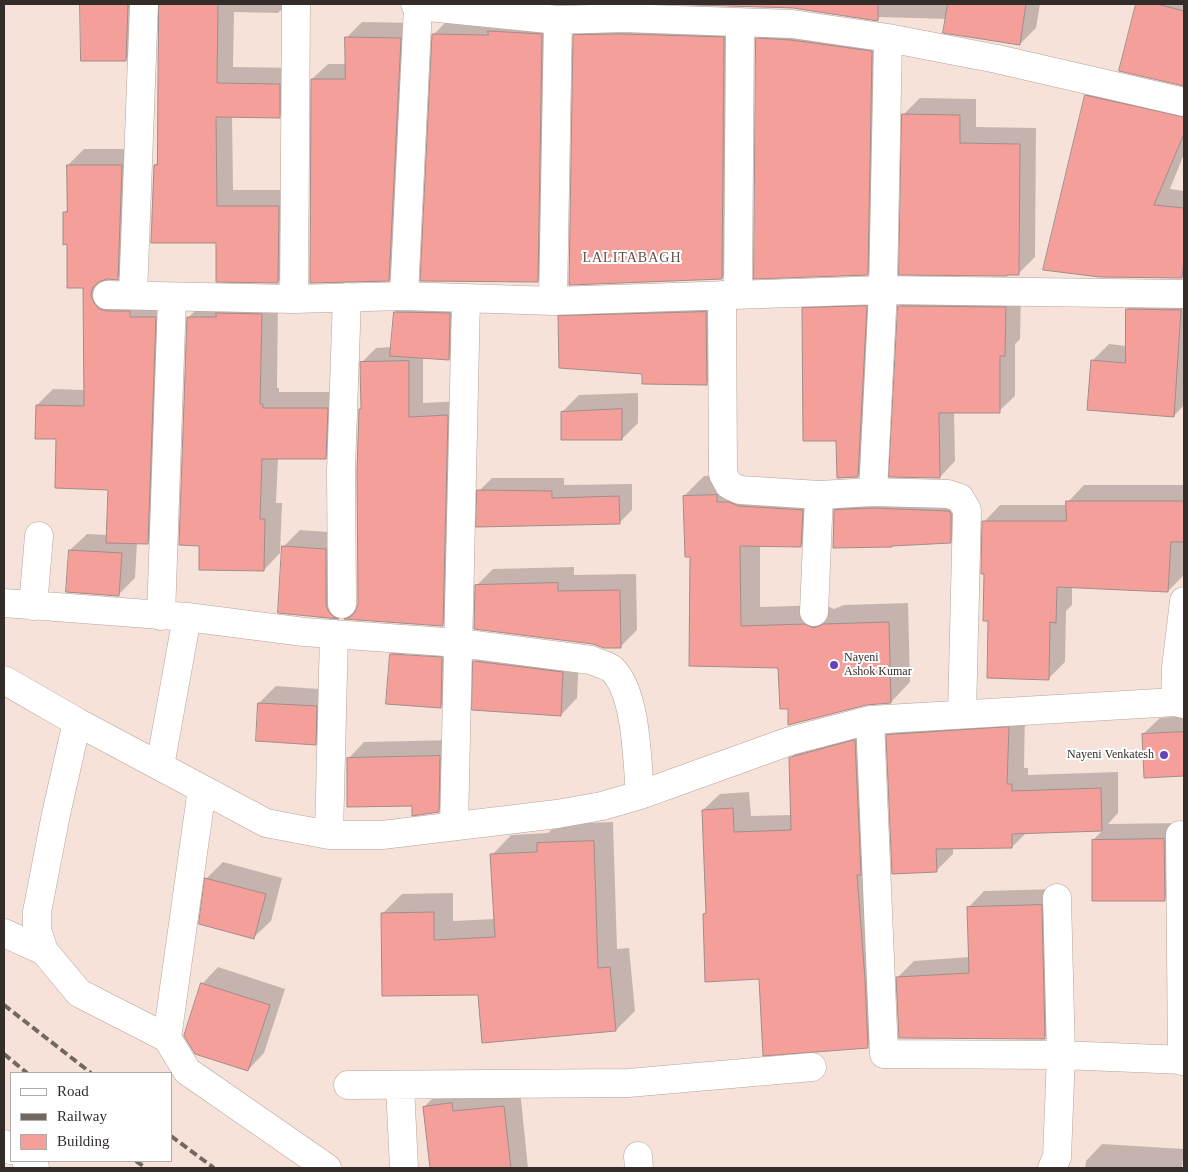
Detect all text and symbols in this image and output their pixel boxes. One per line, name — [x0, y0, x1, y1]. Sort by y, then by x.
district label: LALITABAGH — [581, 250, 683, 266]
place label: Nayeni Ashok Kumar — [844, 651, 912, 679]
marker: Nayeni Ashok Kumar — [828, 659, 840, 671]
place label: Nayeni Venkatesh — [1067, 748, 1154, 762]
marker: Nayeni Venkatesh — [1158, 749, 1170, 761]
legend — [10, 1072, 172, 1162]
text: Road — [57, 1083, 89, 1099]
text: Railway — [57, 1108, 107, 1124]
text: Building — [57, 1133, 110, 1149]

